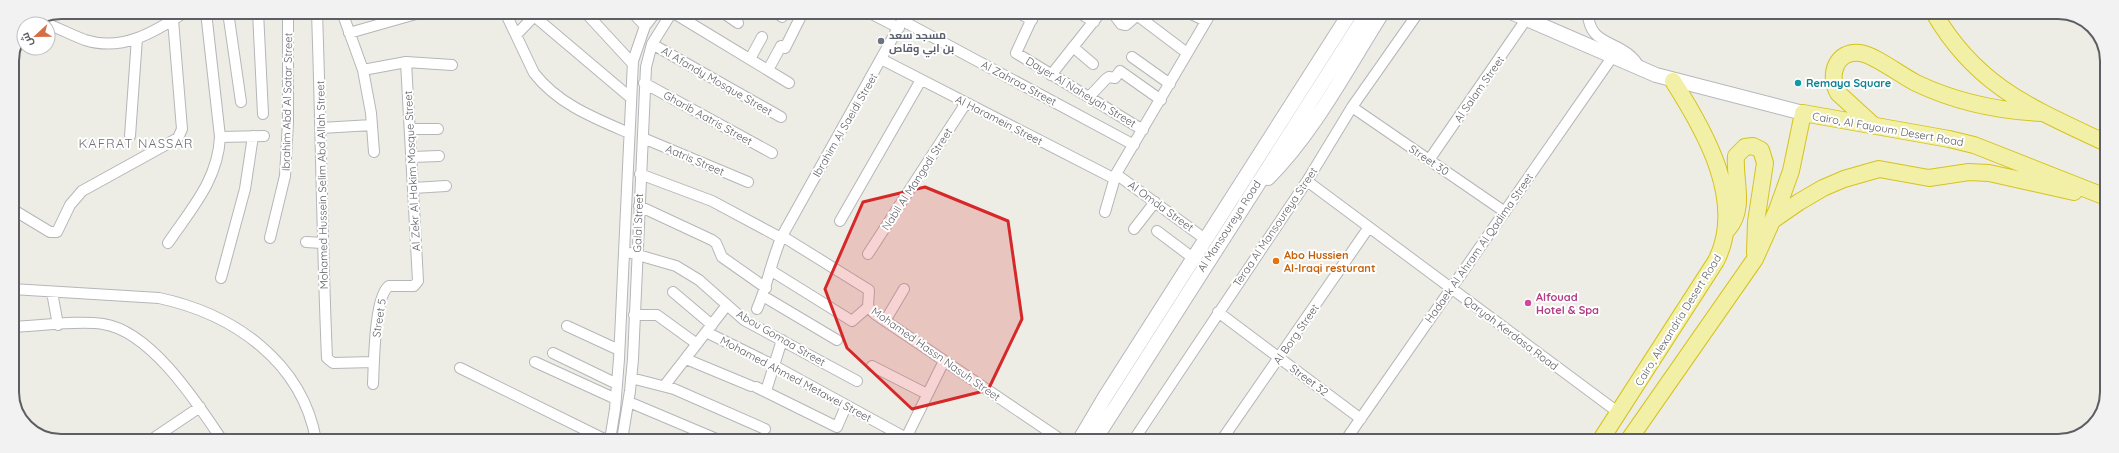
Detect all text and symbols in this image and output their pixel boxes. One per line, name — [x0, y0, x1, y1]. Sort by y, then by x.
north arrow — [16, 16, 56, 56]
place label: مسجد سعد بن ابي وقاص — [889, 28, 954, 58]
text: ش — [18, 31, 36, 49]
street label: Ibrahim Abd Al Satar Street — [279, 32, 295, 171]
marker: مسجد سعد بن ابي وقاص — [876, 36, 886, 46]
street label: Al Afandy Mosque Street — [659, 43, 775, 119]
street label: Al Salam Street — [1451, 53, 1507, 125]
street label: Dayer Al Naheyah Street — [1023, 54, 1139, 131]
street label: Al Zahraa Street — [979, 57, 1059, 109]
street label: Ibrahim Al Saeidi Street — [809, 70, 881, 180]
place label: Remaya Square — [1806, 76, 1892, 90]
marker: Remaya Square — [1793, 78, 1803, 88]
street label: Mohamed Hussein Selim Abd Allah Street — [313, 80, 331, 290]
street label: Gharib Aatris Street — [661, 88, 755, 148]
street label: Al Zekr Al Hakim Mosque Street — [401, 90, 423, 252]
street label: Al Haramein Street — [953, 92, 1045, 148]
street label: Cairo, Al Fayoum Desert Road — [1811, 109, 1965, 149]
street label: Nabil Al Mangodi Street — [879, 125, 956, 233]
district label: KAFRAT NASSAR — [78, 135, 194, 151]
street label: Aatris Street — [663, 141, 727, 179]
street label: Street 30 — [1406, 142, 1452, 178]
street label: Teraa Al Mansoureya Street — [1230, 164, 1320, 289]
street label: Hadaek Al Ahram Al Qadima Street — [1422, 170, 1536, 326]
street label: Al Omda Street — [1126, 178, 1197, 235]
street label: Al Mansoureya Road — [1194, 178, 1264, 274]
street label: Galal Street — [630, 193, 646, 253]
place label: Abo Hussien Al-Iraqi resturant — [1284, 248, 1375, 275]
street label: Cairo, Alexandria Desert Road — [1632, 252, 1724, 388]
marker: Abo Hussien Al-Iraqi resturant — [1271, 256, 1281, 266]
place label: Alfouad Hotel & Spa — [1536, 290, 1599, 317]
street label: Qaryah Kerdasa Road — [1461, 293, 1561, 373]
street label: Street 5 — [369, 298, 389, 338]
marker: Alfouad Hotel & Spa — [1523, 298, 1533, 308]
street label: Al Borg Street — [1270, 301, 1322, 367]
street label: Mohamed Hassn Nasuh Street — [869, 304, 1003, 404]
street label: Abou Gomaa Street — [734, 307, 828, 369]
street label: Mohamed Ahmed Metawei Street — [718, 333, 874, 425]
street label: Street 32 — [1287, 361, 1331, 399]

